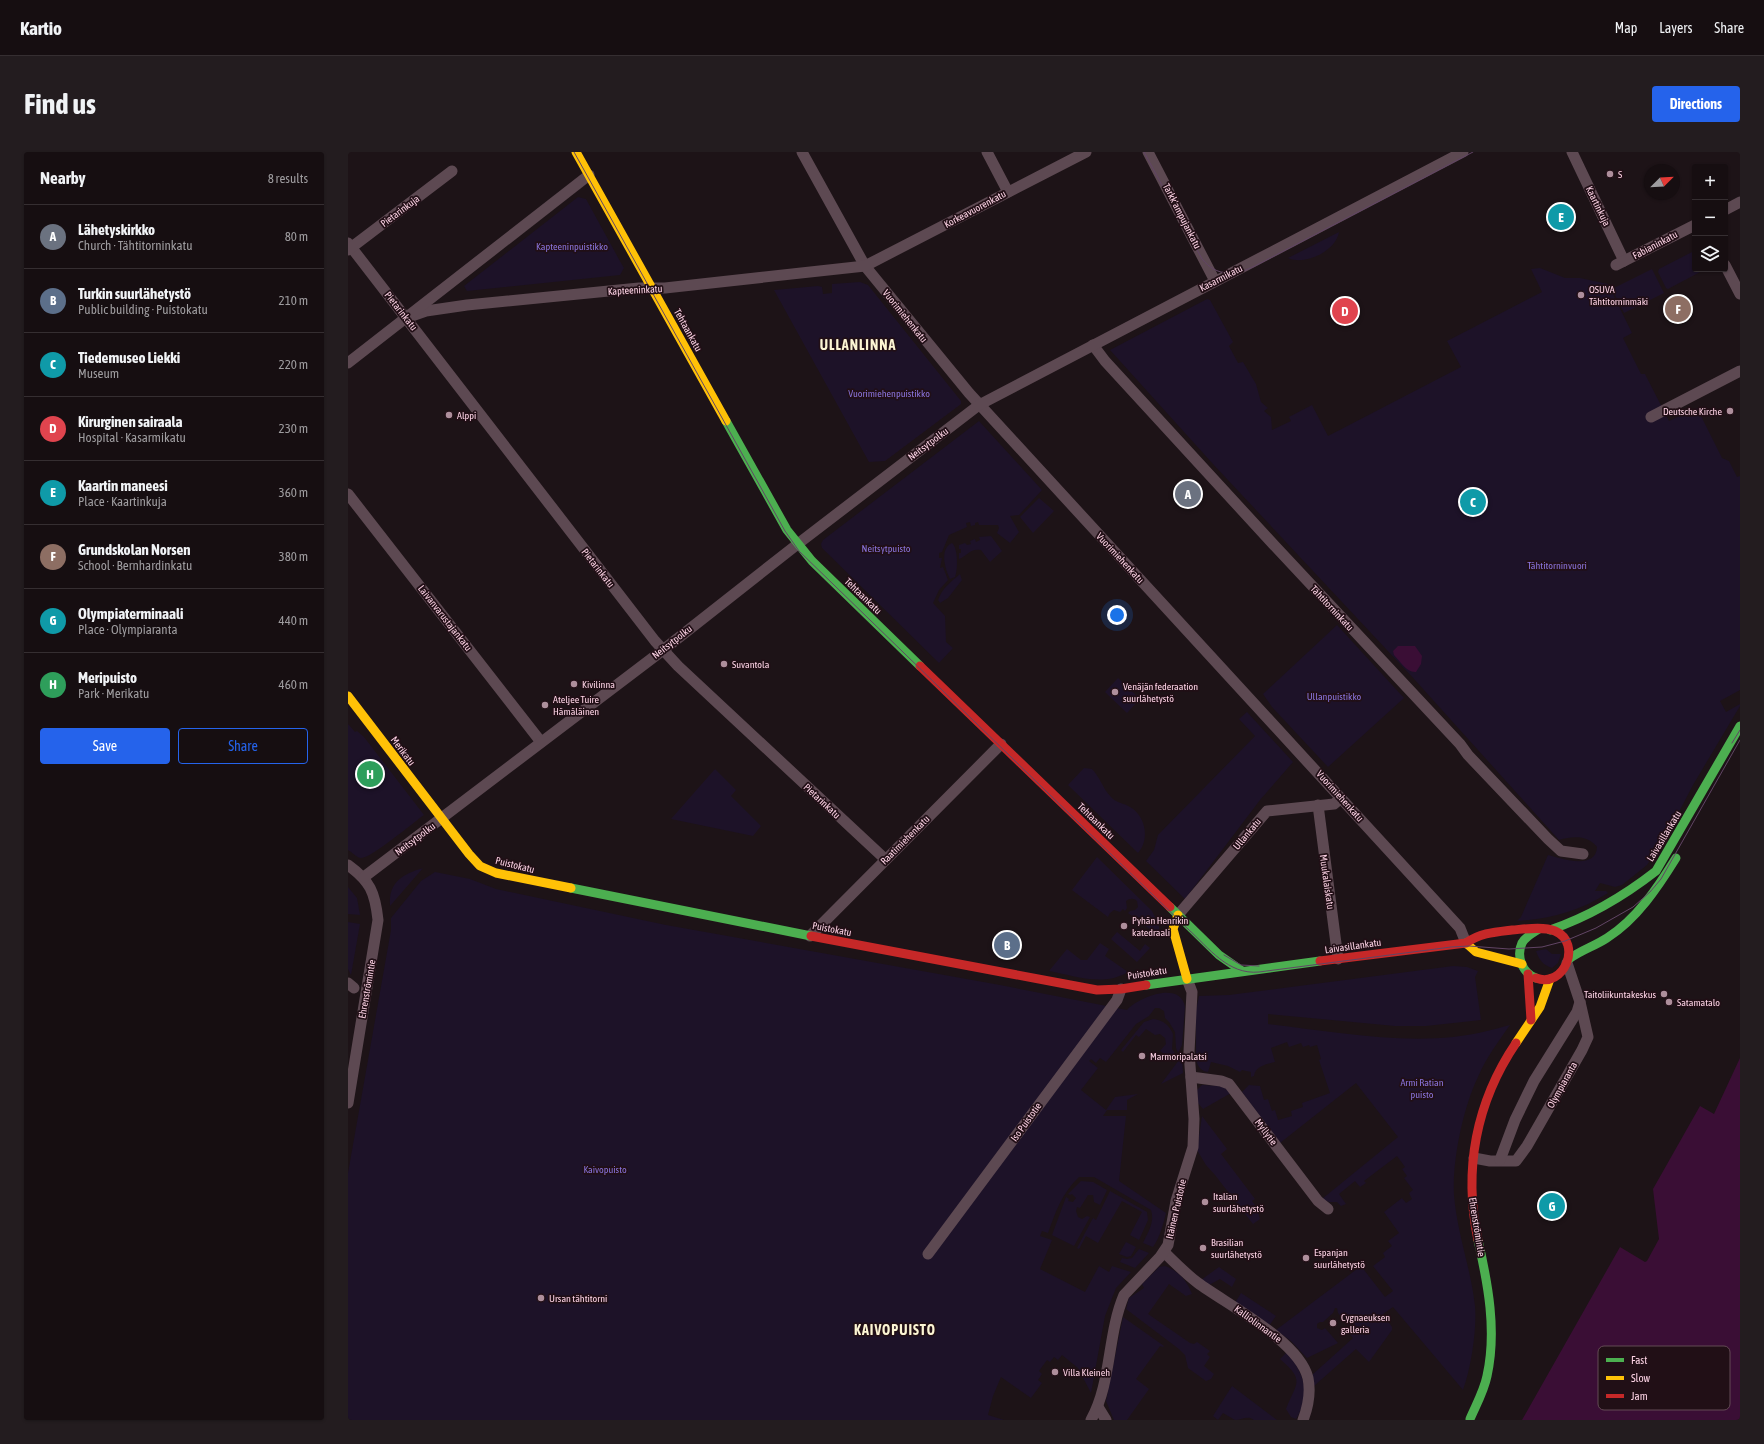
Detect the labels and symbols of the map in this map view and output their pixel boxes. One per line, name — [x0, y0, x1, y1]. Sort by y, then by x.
north arrow — [1644, 164, 1680, 200]
marker: S — [1605, 169, 1615, 179]
place label: S — [1618, 169, 1622, 180]
street label: Tarkk'ampujankatu — [1161, 182, 1203, 251]
street label: Kaartinkuja — [1584, 184, 1613, 228]
street label: Korkeavuorenkatu — [942, 188, 1008, 230]
street label: Pietarinkuja — [379, 193, 422, 229]
pin: E — [1548, 202, 1574, 232]
street label: Fabianinkatu — [1631, 229, 1679, 261]
park label: Kapteeninpuistikko — [536, 241, 608, 252]
street label: Kasarmikatu — [1198, 262, 1244, 294]
street label: Kapteeninkatu — [607, 283, 663, 297]
place label: OSUVA Tähtitorninmäki — [1589, 284, 1648, 307]
street label: Vuorimiehenkatu — [880, 287, 930, 345]
street label: Pietarinkatu — [383, 290, 420, 333]
marker: OSUVA Tähtitorninmäki — [1576, 290, 1586, 300]
pin: F — [1665, 294, 1691, 324]
pin: D — [1332, 296, 1358, 326]
street label: Tehtaankatu — [672, 307, 704, 353]
district label: ULLANLINNA — [820, 337, 896, 353]
park label: Vuorimiehenpuistikko — [848, 388, 930, 399]
place label: Deutsche Kirche — [1663, 406, 1722, 417]
marker: Deutsche Kirche — [1725, 406, 1735, 416]
marker: Alppi — [444, 410, 454, 420]
place label: Alppi — [457, 410, 476, 421]
street label: Neitsytpolku — [906, 425, 950, 463]
pin: A — [1175, 479, 1201, 509]
pin: C — [1460, 487, 1486, 517]
street label: Vuorimiehenkatu — [1094, 531, 1146, 585]
park label: Neitsytpuisto — [861, 543, 911, 554]
street label: Pietarinkatu — [580, 547, 617, 590]
park label: Tähtitorninvuori — [1527, 560, 1587, 571]
street label: Tehtaankatu — [842, 576, 884, 616]
street label: Laivanvarustajankatu — [416, 583, 474, 653]
street label: Tähtitorninkatu — [1308, 583, 1356, 633]
your location — [1107, 605, 1127, 625]
street label: Neitsytpolku — [650, 623, 694, 661]
marker: Suvantola — [719, 659, 729, 669]
place label: Suvantola — [732, 659, 770, 670]
marker: Kivilinna — [569, 679, 579, 689]
place label: Kivilinna — [582, 679, 615, 690]
place label: Venäjän federaation suurlähetystö — [1123, 681, 1198, 704]
marker: Venäjän federaation suurlähetystö — [1110, 687, 1120, 697]
park label: Ullanpuistikko — [1307, 691, 1362, 702]
place label: Ateljee Tuire Hämäläinen — [553, 694, 600, 717]
marker: Ateljee Tuire Hämäläinen — [540, 700, 550, 710]
street label: Merikatu — [389, 734, 417, 768]
pin: H — [357, 759, 383, 789]
street label: Vuorimiehenkatu — [1314, 768, 1366, 824]
street label: Pietarinkatu — [801, 781, 843, 821]
street label: Tehtaankatu — [1075, 801, 1117, 841]
street label: Laivasillankatu — [1645, 809, 1683, 863]
street label: Raatimiehenkatu — [878, 813, 932, 867]
street label: Ullankatu — [1231, 816, 1263, 852]
street label: Neitsytpolku — [393, 820, 437, 858]
street label: Muukalaiskatu — [1318, 854, 1336, 910]
street label: Puistokatu — [494, 855, 536, 875]
place label: Pyhän Henrikin katedraali — [1132, 915, 1189, 938]
street label: Puistokatu — [811, 920, 853, 938]
marker: Pyhän Henrikin katedraali — [1119, 921, 1129, 931]
pin: B — [994, 930, 1020, 960]
street label: Laivasillankatu — [1324, 937, 1382, 955]
street label: Ehrenströmintie — [356, 958, 378, 1019]
street label: Puistokatu — [1126, 964, 1168, 982]
place label: Taitoliikuntakeskus — [1584, 989, 1656, 1000]
marker: Taitoliikuntakeskus — [1659, 989, 1669, 999]
marker: Satamatalo — [1664, 997, 1674, 1007]
place label: Satamatalo — [1677, 997, 1720, 1008]
marker: Marmoripalatsi — [1137, 1051, 1147, 1061]
place label: Marmoripalatsi — [1150, 1051, 1207, 1062]
street label: Olympiaranta — [1545, 1060, 1579, 1110]
park label: Armi Ratian puisto — [1400, 1077, 1444, 1100]
street label: Iso Puistotie — [1008, 1100, 1044, 1143]
street label: Myllytie — [1253, 1117, 1280, 1148]
park label: Kaivopuisto — [583, 1164, 627, 1175]
street label: Itäinen Puistotie — [1164, 1178, 1188, 1240]
place label: Italian suurlähetystö — [1213, 1191, 1264, 1214]
pin: G — [1539, 1191, 1565, 1221]
marker: Italian suurlähetystö — [1200, 1197, 1210, 1207]
street label: Ehrenströmintie — [1467, 1197, 1487, 1258]
place label: Brasilian suurlähetystö — [1211, 1237, 1262, 1260]
marker: Brasilian suurlähetystö — [1198, 1243, 1208, 1253]
place label: Espanjan suurlähetystö — [1314, 1247, 1365, 1270]
marker: Espanjan suurlähetystö — [1301, 1253, 1311, 1263]
marker: Ursan tähtitorni — [536, 1293, 546, 1303]
place label: Ursan tähtitorni — [549, 1293, 607, 1304]
street label: Kalliolinnantie — [1232, 1303, 1284, 1345]
place label: Cygnaeuksen galleria — [1341, 1312, 1390, 1335]
marker: Cygnaeuksen galleria — [1328, 1318, 1338, 1328]
district label: KAIVOPUISTO — [854, 1322, 936, 1338]
legend — [1598, 1346, 1730, 1410]
text: Fast — [1631, 1354, 1647, 1366]
marker: Villa Kleineh — [1050, 1367, 1060, 1377]
place label: Villa Kleineh — [1063, 1367, 1110, 1378]
text: Slow — [1631, 1372, 1650, 1384]
text: Jam — [1631, 1390, 1648, 1402]

